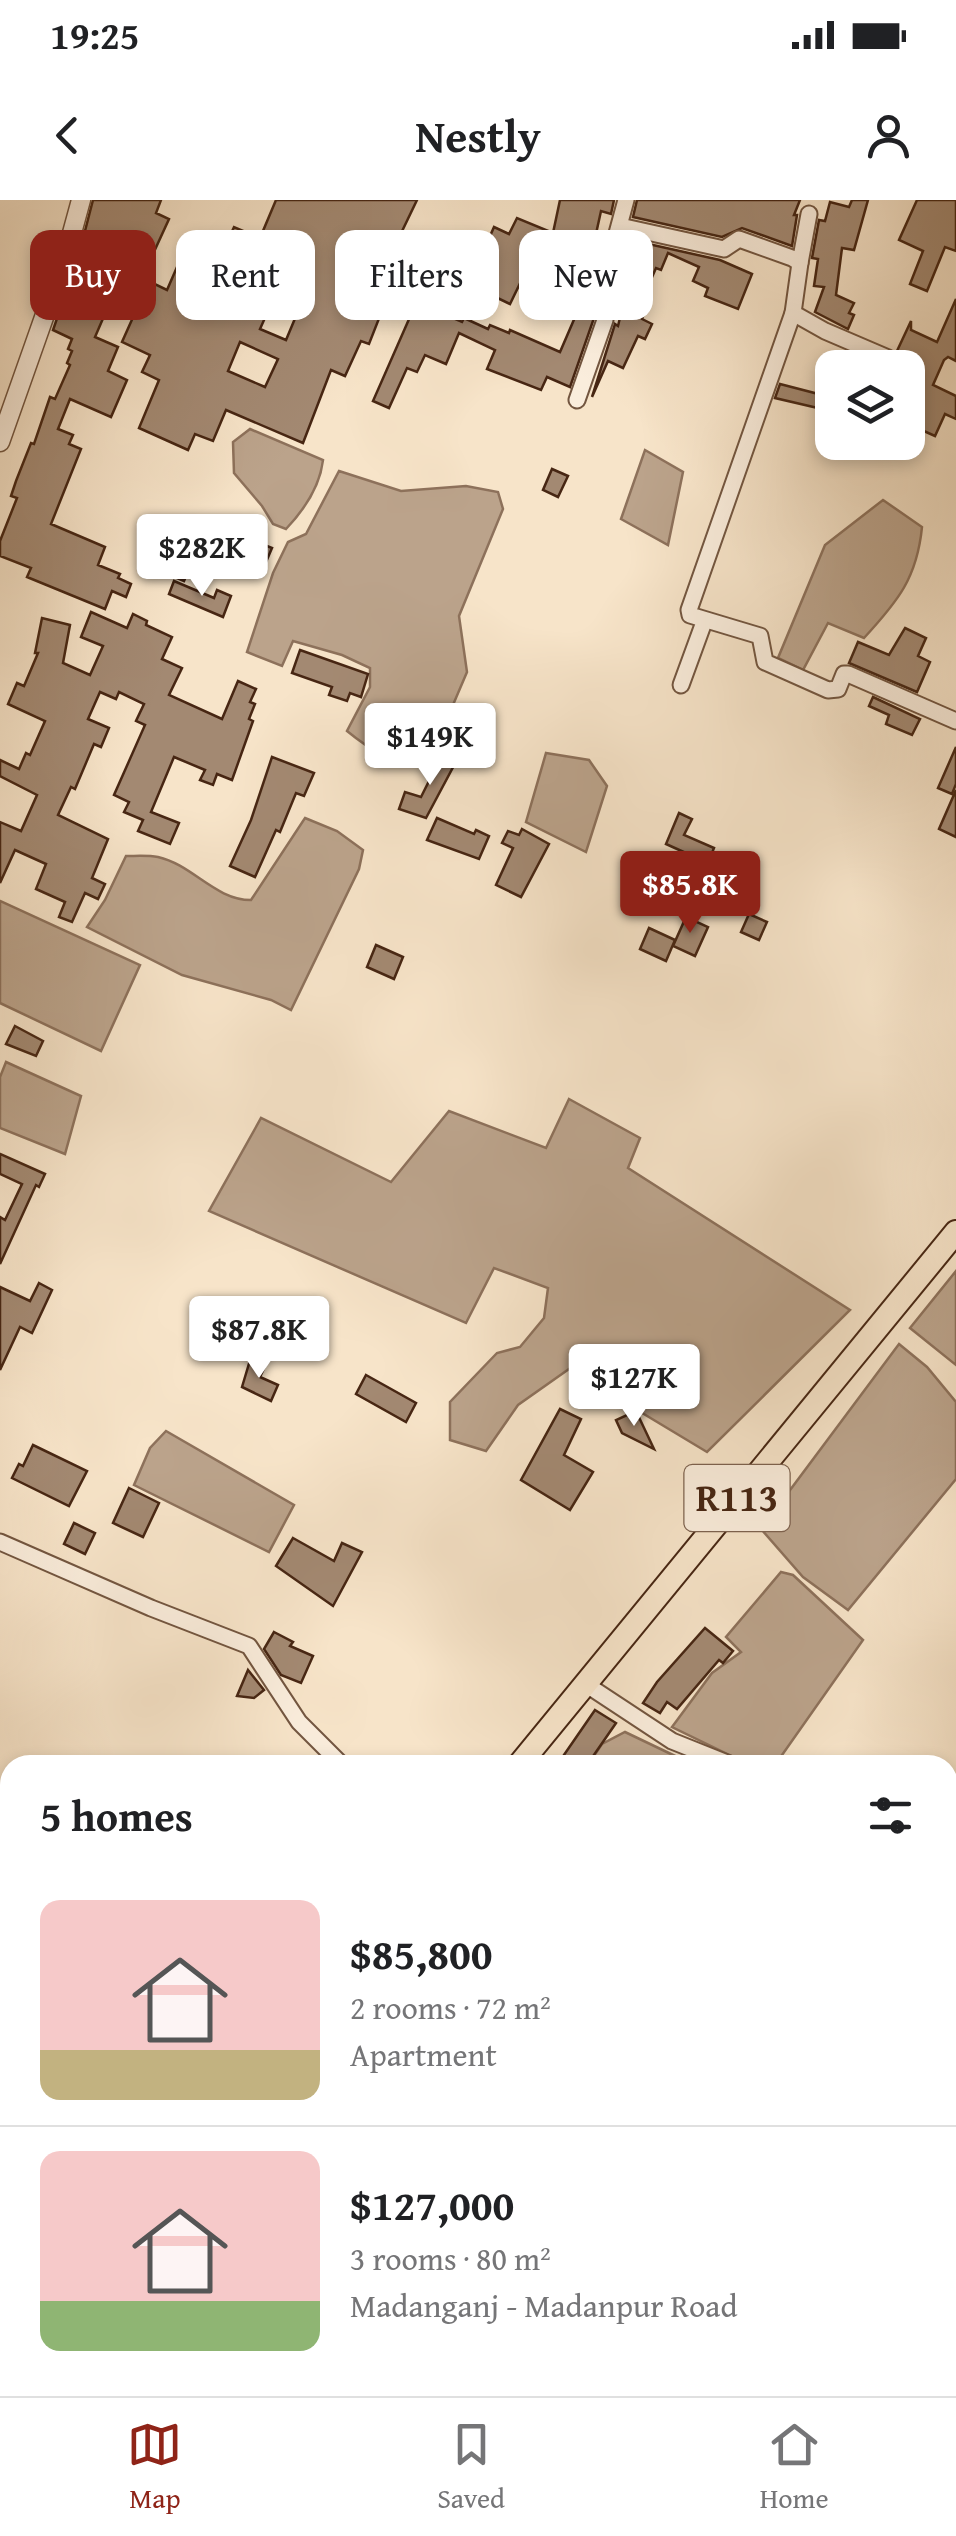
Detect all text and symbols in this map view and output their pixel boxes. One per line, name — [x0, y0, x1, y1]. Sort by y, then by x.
text: 19:25 — [50, 7, 140, 63]
text: Nestly — [415, 103, 541, 168]
icon: back — [40, 108, 95, 163]
icon: person — [861, 108, 916, 163]
chip: Buy — [30, 230, 156, 320]
chip: Rent — [176, 230, 315, 320]
chip: Filters — [335, 230, 499, 320]
chip: New — [519, 230, 653, 320]
map controls — [815, 350, 925, 460]
button: layers — [815, 350, 925, 460]
pin: $282K — [132, 514, 272, 599]
text: $282K — [159, 523, 245, 570]
pin: $149K — [360, 703, 500, 788]
text: $149K — [387, 712, 473, 759]
pin: $85.8K — [609, 851, 771, 936]
text: $85.8K — [642, 860, 738, 907]
pin: $87.8K — [178, 1296, 340, 1381]
text: $87.8K — [211, 1305, 307, 1352]
pin: $127K — [564, 1344, 704, 1429]
text: $127K — [591, 1353, 677, 1400]
road number: R113 — [684, 1465, 790, 1531]
text: 5 homes — [40, 1785, 193, 1846]
icon: filters — [863, 1788, 918, 1843]
text: $85,800 — [350, 1923, 492, 1984]
icon: home — [120, 1940, 240, 2060]
text: 2 rooms · 72 m² — [350, 1984, 551, 2031]
text: Apartment — [350, 2031, 497, 2078]
text: $127,000 — [350, 2174, 514, 2235]
icon: home — [120, 2191, 240, 2311]
text: 3 rooms · 80 m² — [350, 2235, 551, 2282]
text: Madanganj - Madanpur Road — [350, 2282, 738, 2329]
tab: Map — [127, 2417, 182, 2518]
tab: Saved — [437, 2417, 505, 2518]
tab: Home — [760, 2417, 829, 2518]

